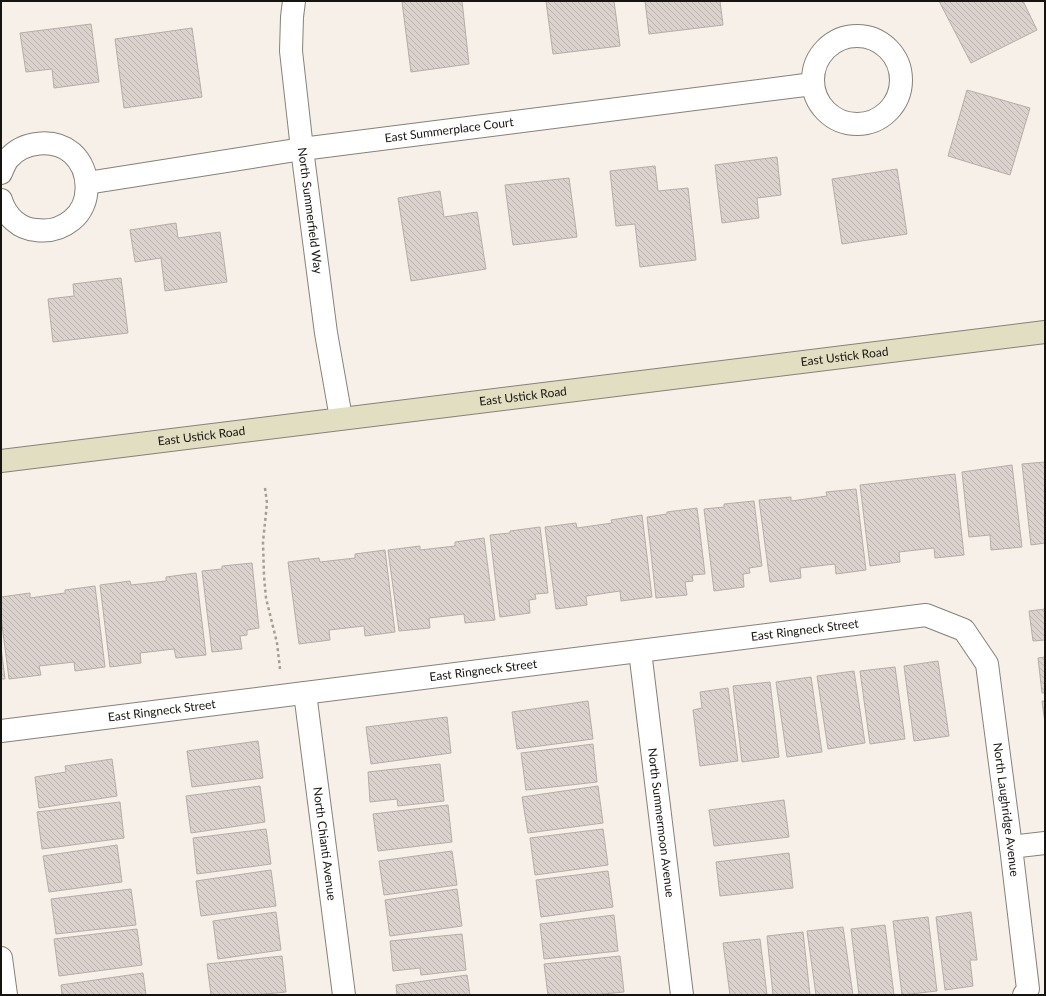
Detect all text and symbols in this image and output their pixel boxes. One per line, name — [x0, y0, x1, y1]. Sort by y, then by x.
street label: East Summerplace Court — [384, 114, 515, 145]
street label: North Summerfield Way — [295, 147, 326, 276]
street label: East Ustick Road — [800, 343, 889, 369]
street label: East Ustick Road — [478, 383, 568, 409]
street label: East Ustick Road — [157, 423, 246, 449]
street label: East Ringneck Street — [750, 615, 860, 644]
street label: East Ringneck Street — [428, 656, 539, 684]
street label: East Ringneck Street — [107, 696, 217, 725]
street label: North Laughridge Avenue — [990, 742, 1022, 877]
street label: North Summermoon Avenue — [645, 747, 678, 898]
street label: North Chianti Avenue — [310, 786, 340, 901]

